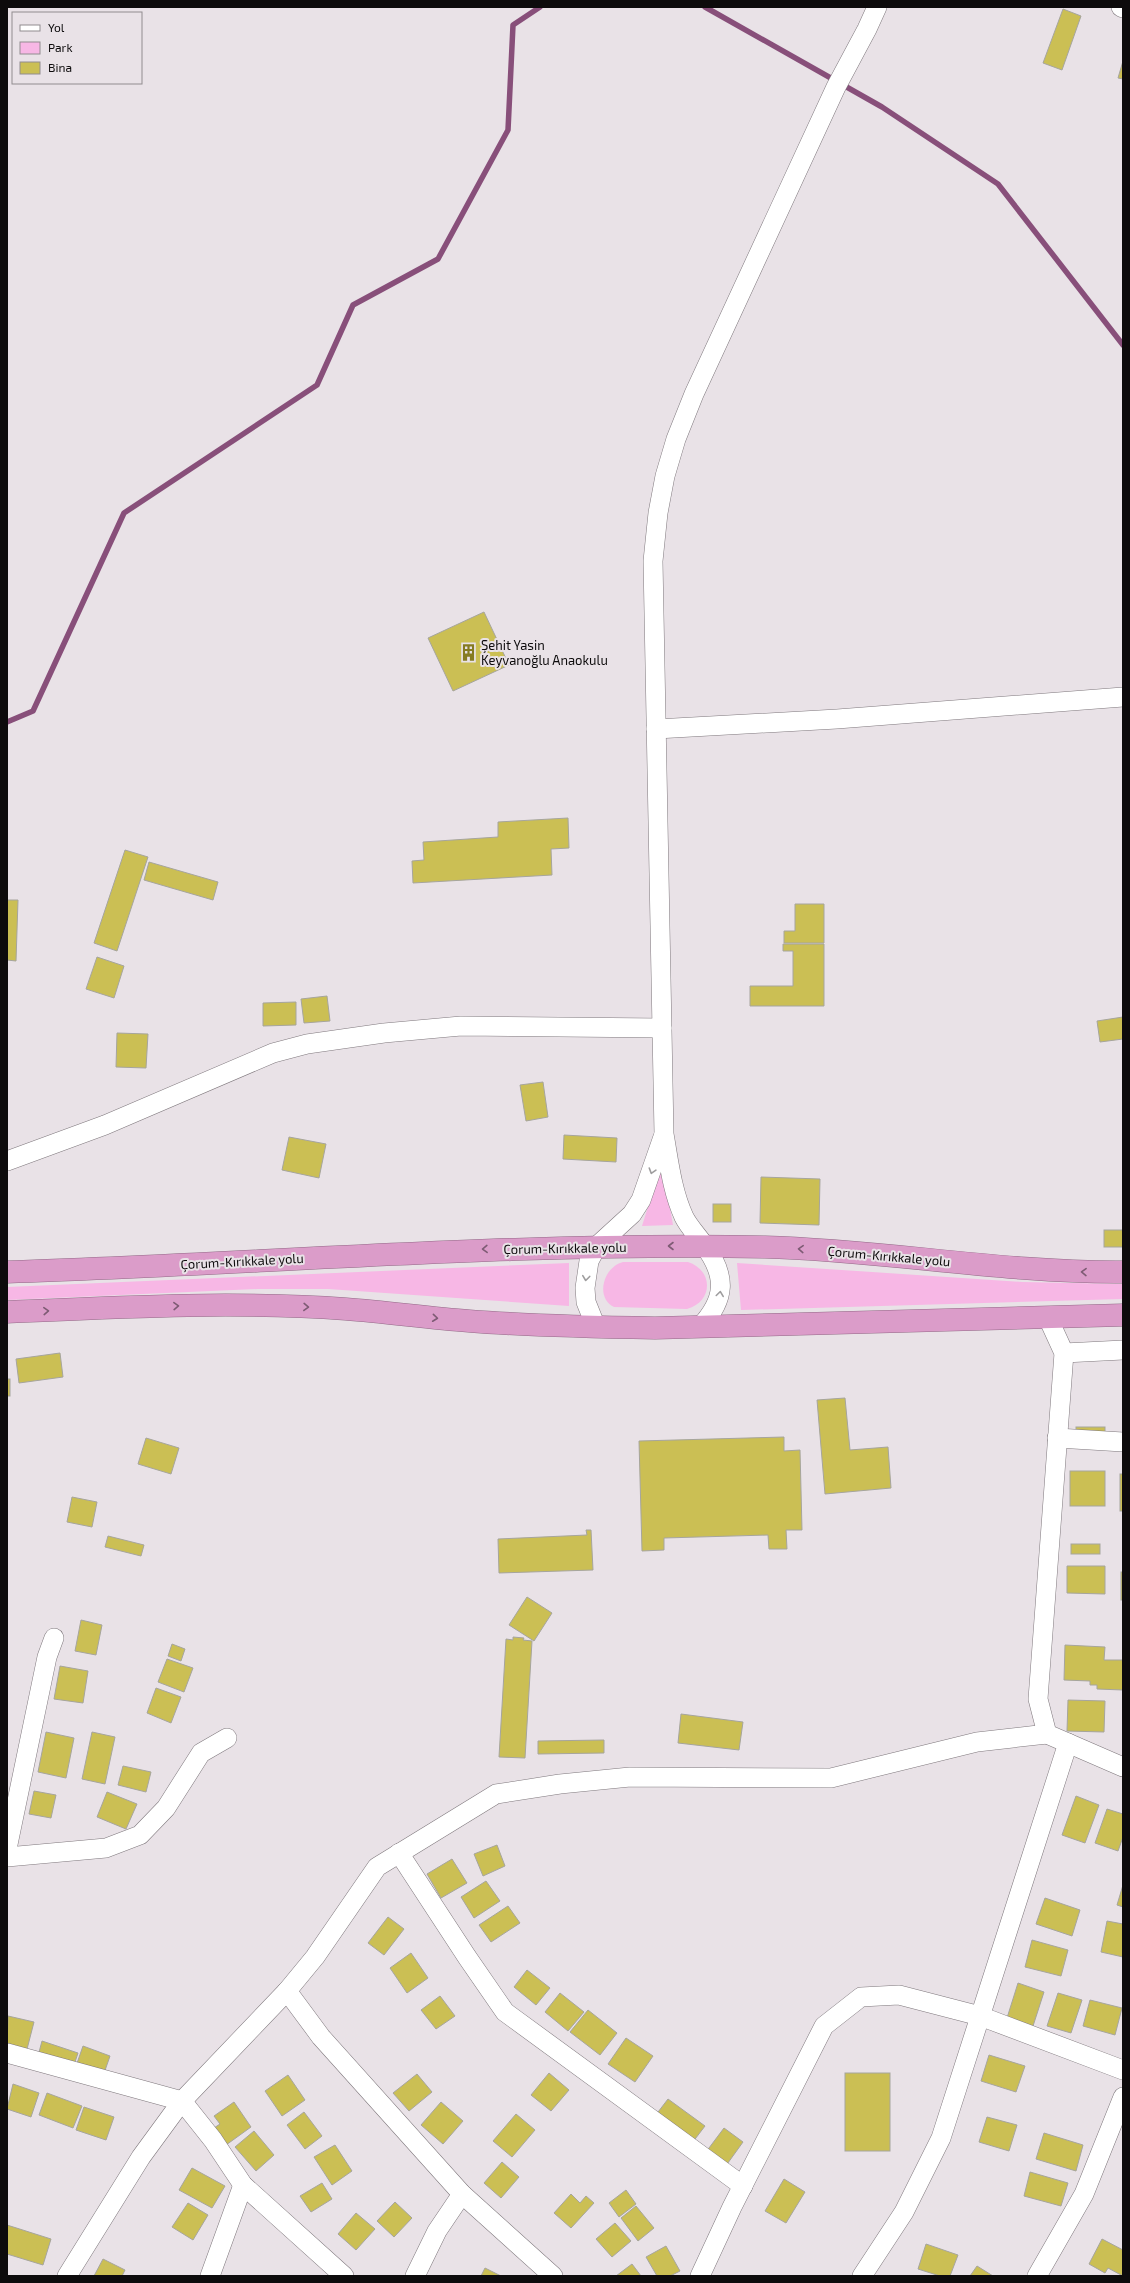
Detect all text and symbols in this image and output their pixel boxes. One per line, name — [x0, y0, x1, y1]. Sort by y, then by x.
legend — [12, 12, 142, 84]
text: Yol — [48, 20, 65, 34]
text: Park — [48, 40, 73, 54]
text: Bina — [48, 60, 72, 74]
place label: Şehit Yasin Keyvanoğlu Anaokulu — [481, 637, 608, 668]
building icon: Şehit Yasin Keyvanoğlu Anaokulu — [458, 642, 478, 662]
one-way arrow — [648, 1167, 657, 1174]
street label: Çorum-Kırıkkale yolu — [503, 1239, 627, 1258]
one-way arrow — [668, 1242, 674, 1250]
street label: Çorum-Kırıkkale yolu — [827, 1243, 951, 1270]
one-way arrow — [798, 1244, 804, 1253]
one-way arrow — [482, 1245, 488, 1254]
street label: Çorum-Kırıkkale yolu — [180, 1250, 304, 1273]
one-way arrow — [1081, 1268, 1087, 1276]
one-way arrow — [581, 1275, 590, 1281]
one-way arrow — [715, 1291, 724, 1297]
one-way arrow — [173, 1302, 179, 1310]
one-way arrow — [303, 1303, 309, 1312]
one-way arrow — [43, 1306, 49, 1315]
one-way arrow — [432, 1313, 438, 1322]

